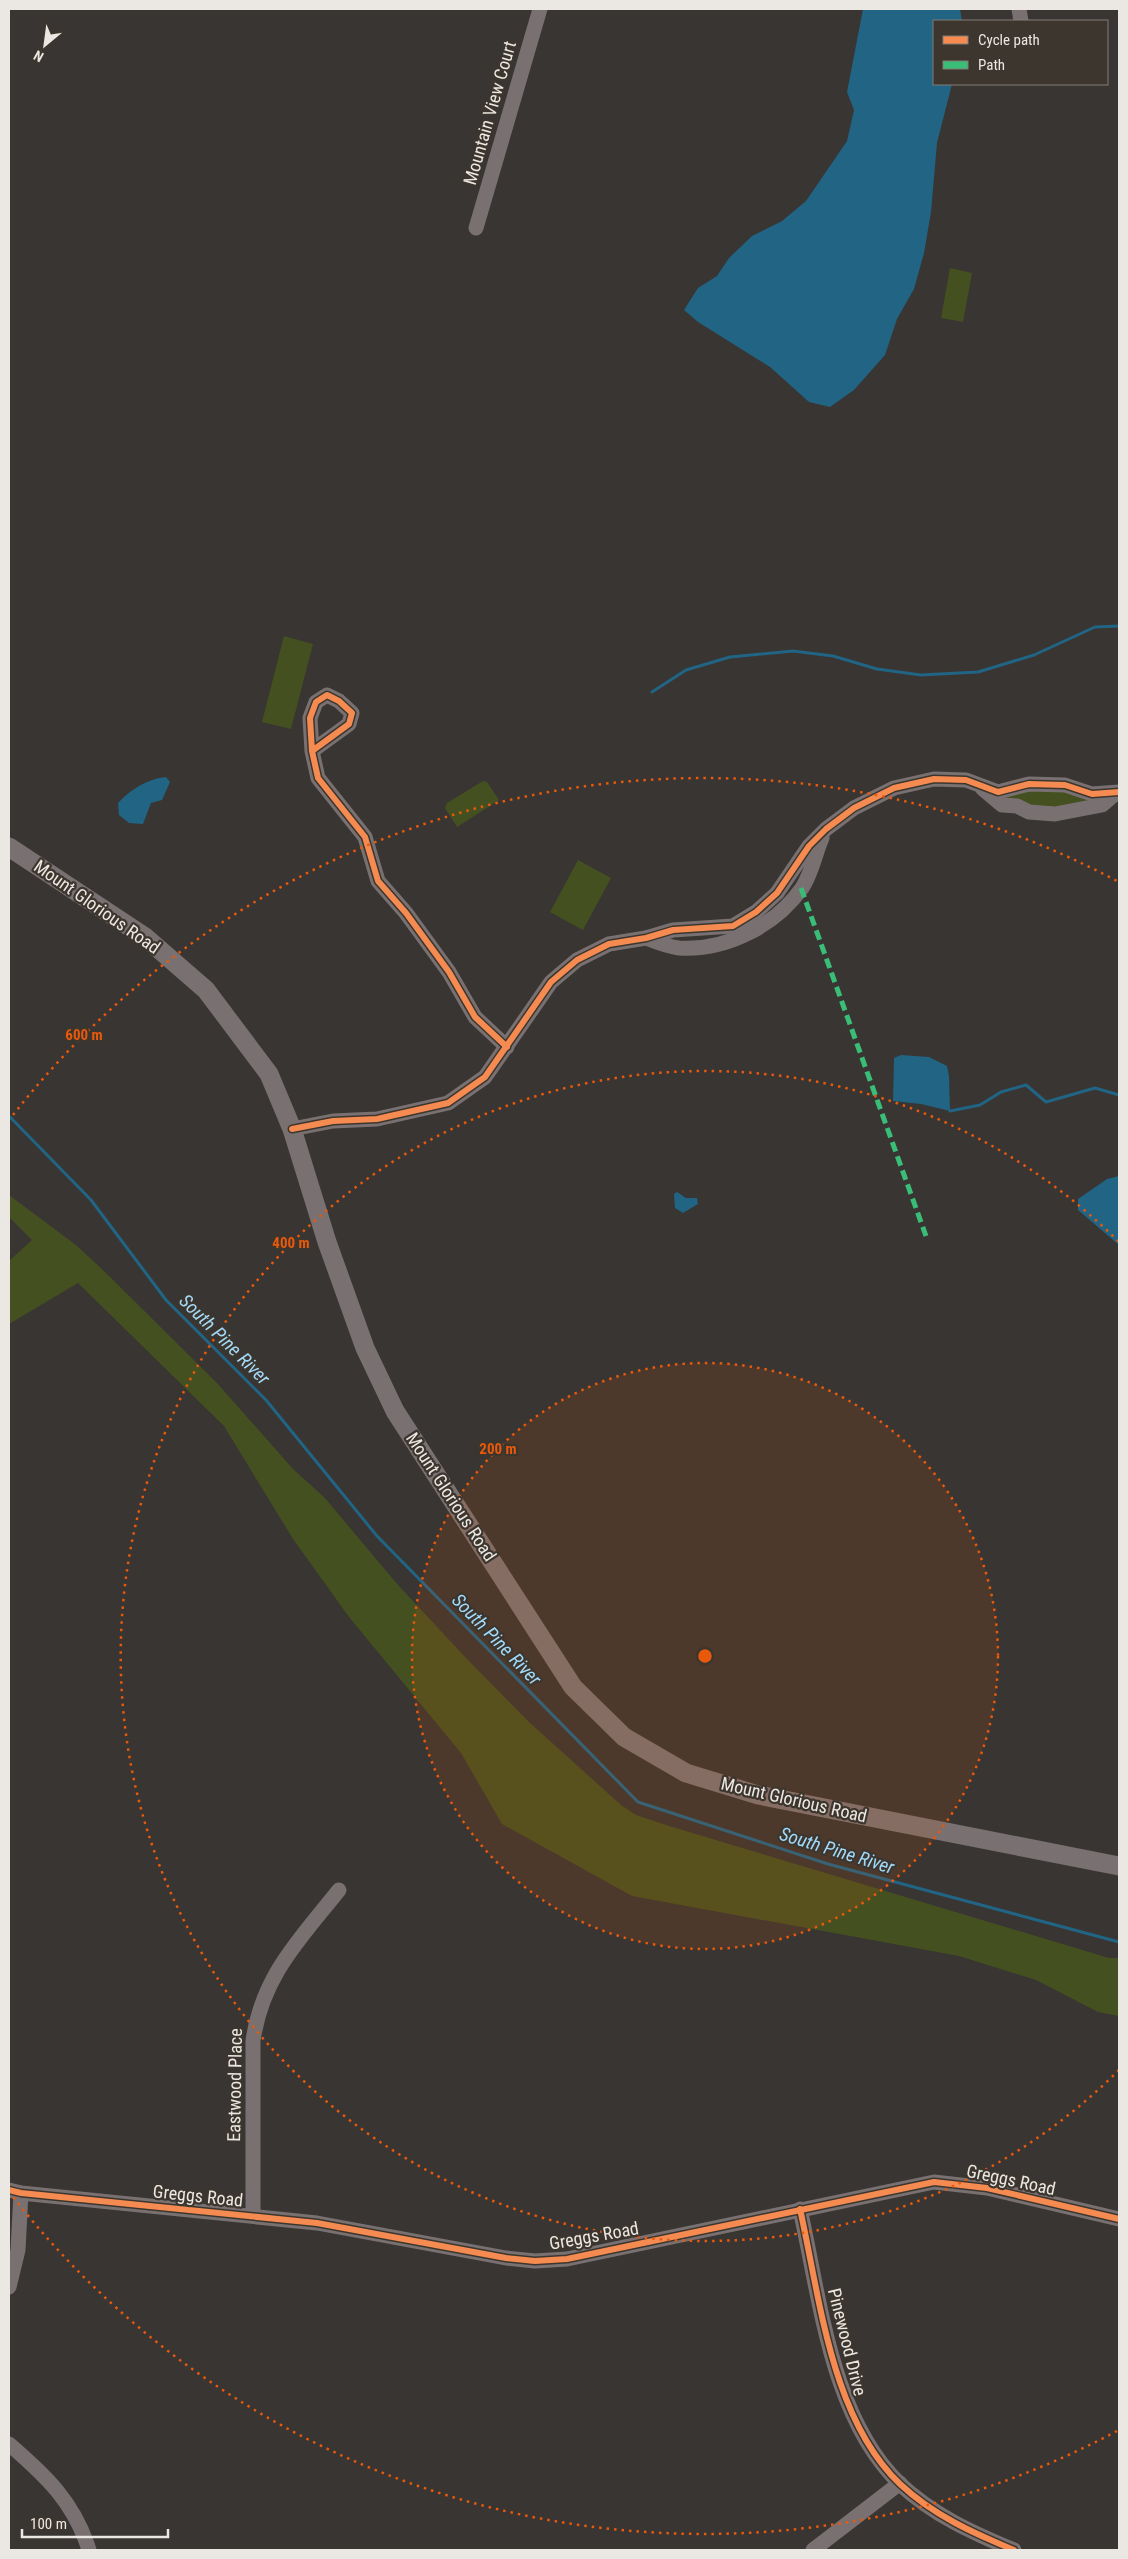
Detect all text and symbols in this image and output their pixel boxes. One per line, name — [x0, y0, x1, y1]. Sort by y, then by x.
north arrow — [20, 20, 70, 70]
legend — [933, 20, 1108, 85]
text: Cycle path — [978, 31, 1040, 49]
street label: Mountain View Court — [459, 39, 520, 187]
text: N — [31, 47, 46, 65]
text: Path — [978, 56, 1005, 74]
street label: Mount Glorious Road — [30, 855, 164, 958]
text: 600 m — [65, 1026, 103, 1044]
text: 400 m — [272, 1234, 310, 1252]
water label: South Pine River — [175, 1289, 275, 1390]
street label: Mount Glorious Road — [402, 1428, 501, 1565]
text: 200 m — [479, 1440, 517, 1458]
water label: South Pine River — [447, 1589, 546, 1690]
centre of rings — [696, 1647, 714, 1665]
street label: Mount Glorious Road — [719, 1773, 869, 1827]
water label: South Pine River — [777, 1822, 897, 1879]
street label: Eastwood Place — [223, 2028, 246, 2142]
street label: Greggs Road — [965, 2160, 1058, 2199]
street label: Greggs Road — [152, 2180, 244, 2211]
street label: Greggs Road — [547, 2217, 640, 2254]
street label: Pinewood Drive — [824, 2286, 871, 2398]
scale bar — [22, 2506, 169, 2538]
text: 100 m — [30, 2515, 67, 2533]

